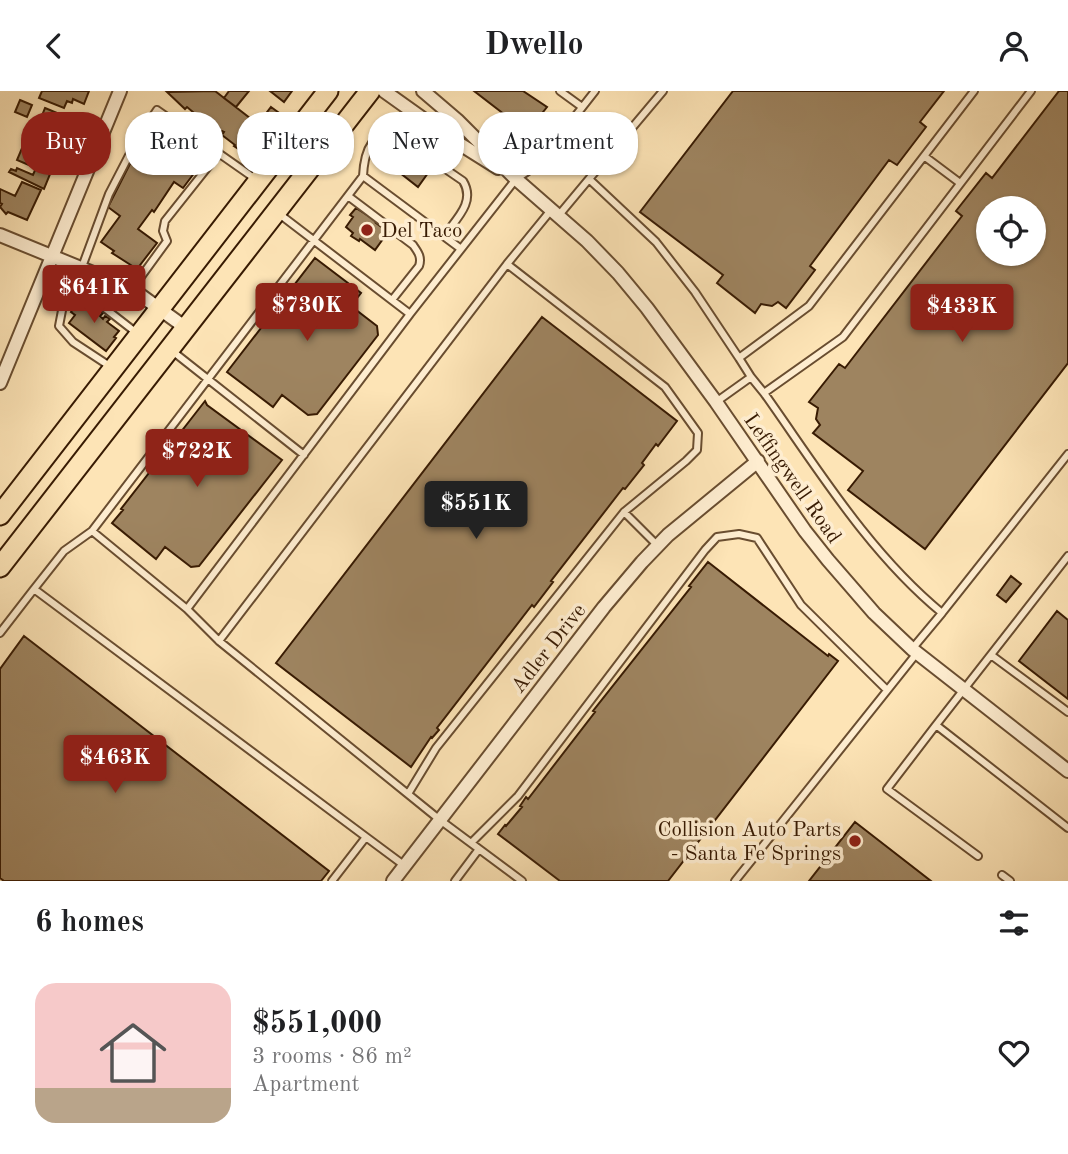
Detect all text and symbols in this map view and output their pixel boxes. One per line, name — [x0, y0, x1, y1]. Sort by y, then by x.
icon: back — [35, 27, 73, 65]
icon: person — [995, 27, 1033, 65]
text: Dwello — [484, 30, 584, 62]
chip: Buy — [21, 112, 111, 175]
chip: Rent — [125, 112, 223, 175]
chip: Filters — [237, 112, 354, 175]
chip: New — [368, 112, 464, 175]
chip: Apartment — [478, 112, 638, 175]
map controls — [976, 196, 1046, 266]
button: locate — [976, 196, 1046, 266]
place label: Del Taco — [381, 221, 462, 242]
marker: Del Taco — [359, 222, 375, 238]
pin: $641K — [45, 265, 143, 325]
text: $641K — [58, 276, 130, 299]
pin: $730K — [258, 283, 356, 343]
pin: $433K — [913, 285, 1011, 344]
text: $730K — [271, 294, 343, 317]
text: $433K — [926, 295, 998, 318]
street label: Leffingwell Road — [739, 410, 844, 548]
pin: $722K — [148, 429, 246, 489]
text: $722K — [161, 440, 233, 463]
pin: $551K — [427, 482, 525, 541]
text: $551K — [440, 492, 512, 515]
street label: Adler Drive — [508, 600, 590, 698]
pin: $463K — [66, 735, 164, 795]
text: $463K — [79, 746, 151, 769]
place label: Collision Auto Parts - Santa Fe Springs — [657, 820, 841, 865]
marker: Collision Auto Parts - Santa Fe Springs — [847, 833, 863, 849]
icon: filters — [995, 904, 1033, 942]
text: 6 homes — [35, 908, 144, 938]
text: $551,000 — [252, 1009, 382, 1039]
icon: home — [91, 1011, 175, 1095]
icon: heart — [995, 1034, 1033, 1072]
text: 3 rooms · 86 m² — [252, 1045, 412, 1068]
text: Apartment — [252, 1073, 360, 1096]

